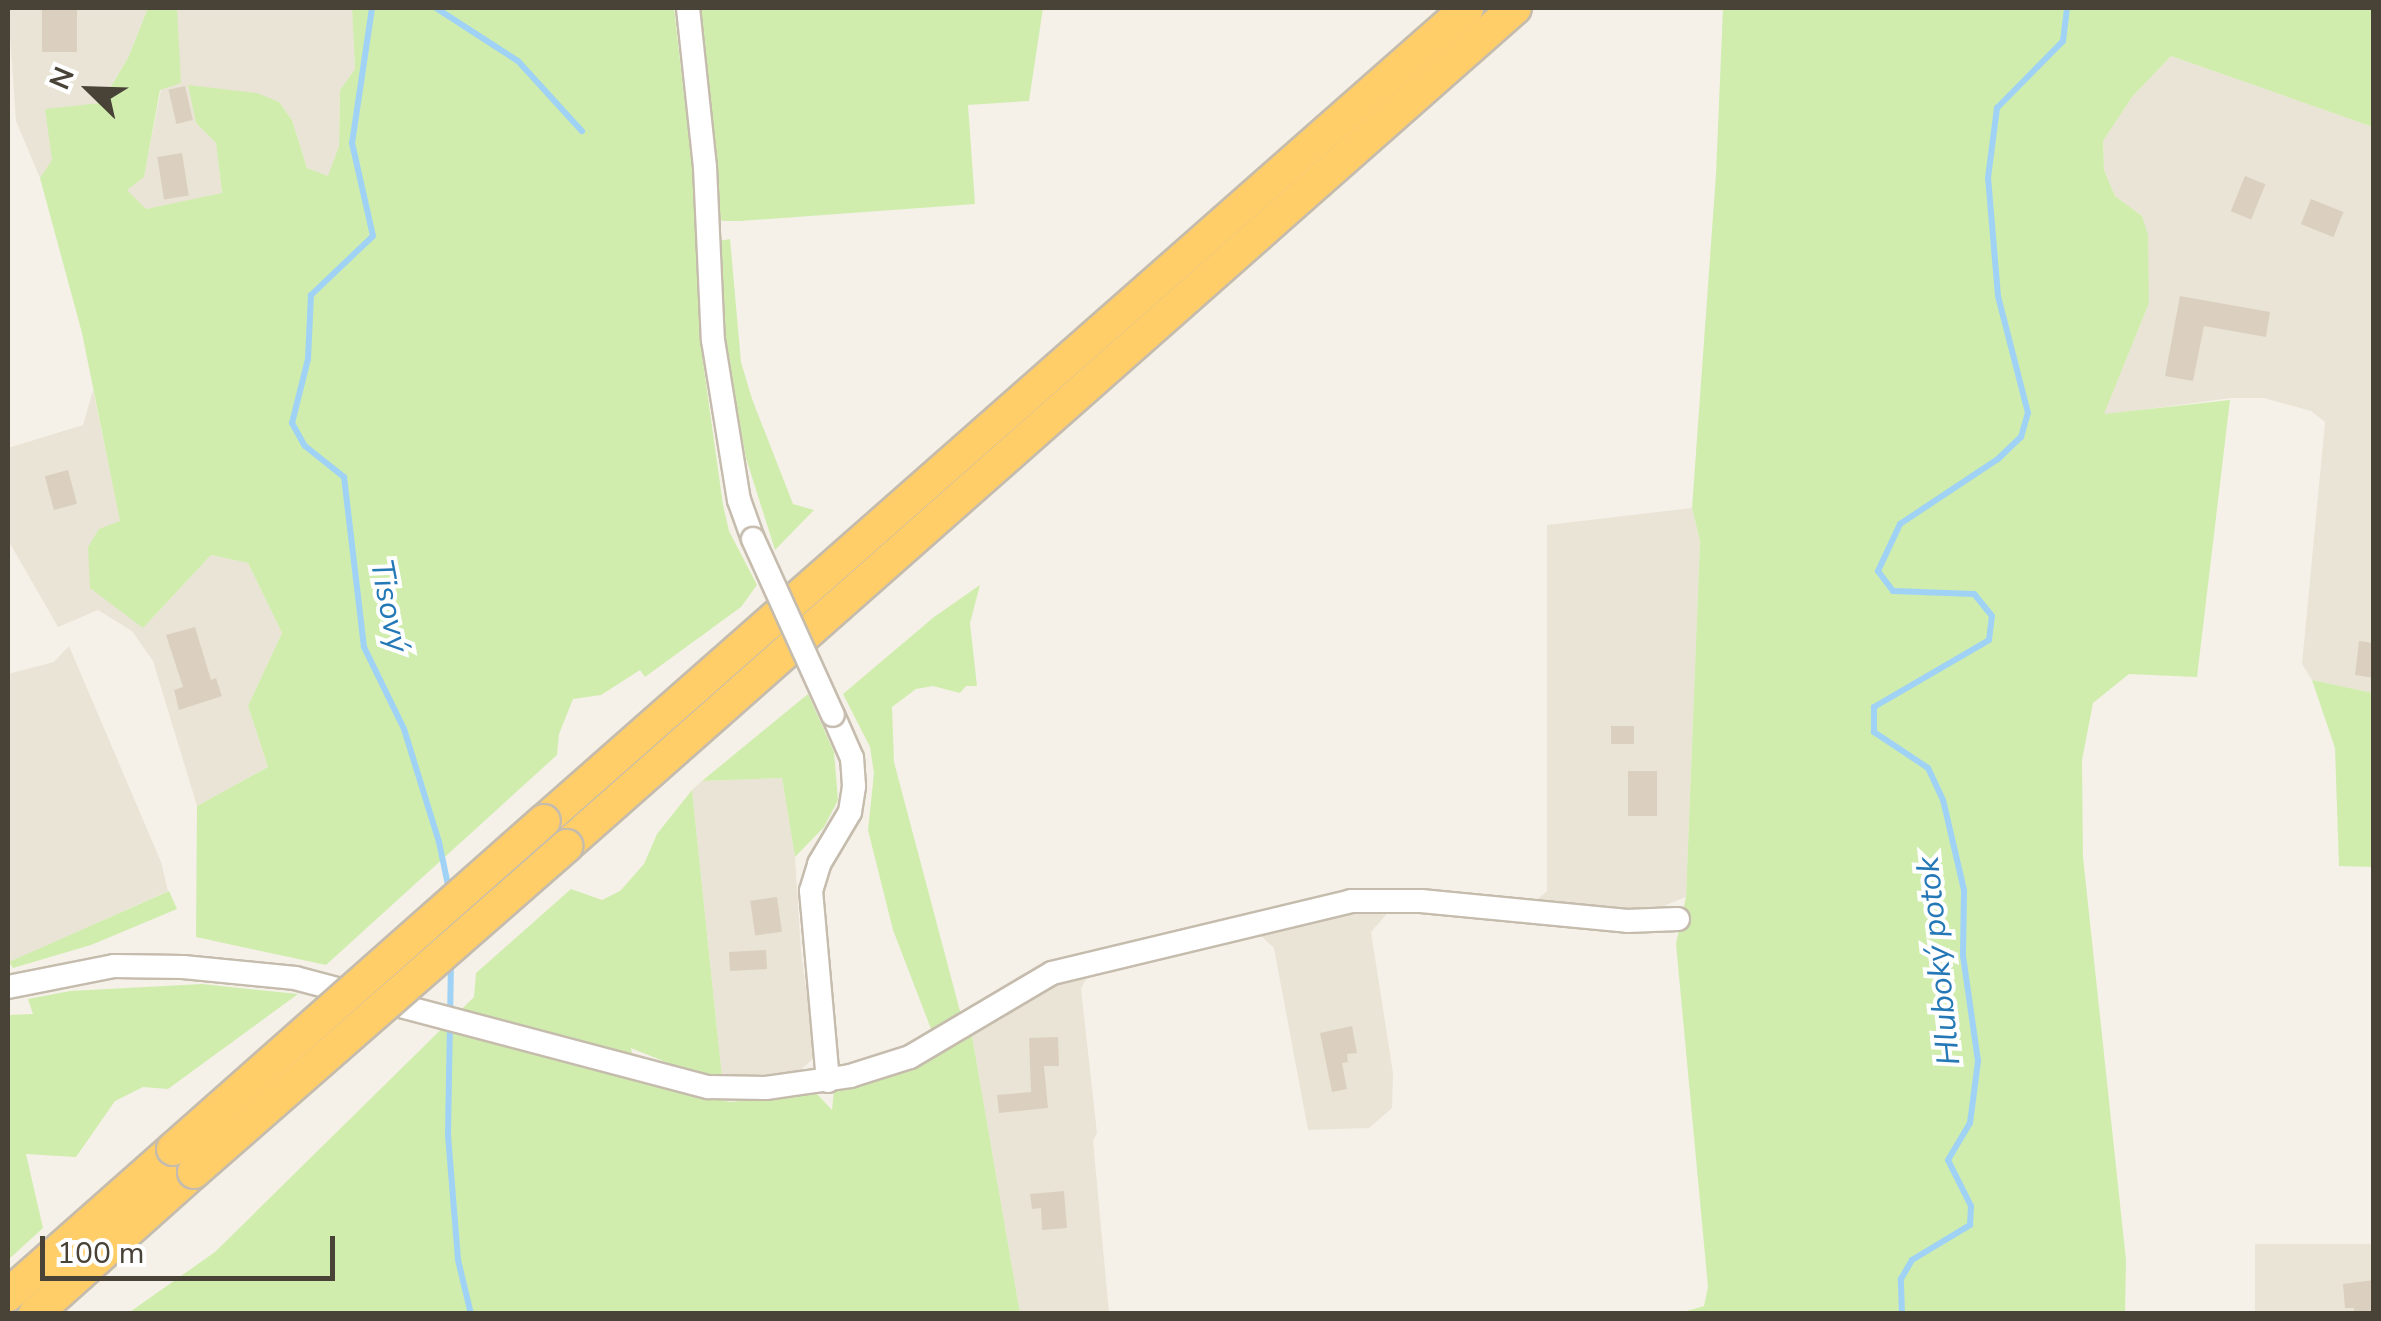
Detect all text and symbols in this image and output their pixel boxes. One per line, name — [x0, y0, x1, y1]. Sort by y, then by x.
north arrow — [40, 40, 140, 140]
text: N — [41, 61, 84, 95]
water label: Tisový — [361, 557, 417, 655]
water label: Hluboký potok — [1909, 855, 1969, 1067]
scale bar — [45, 1216, 340, 1278]
text: 100 m — [57, 1233, 144, 1274]

